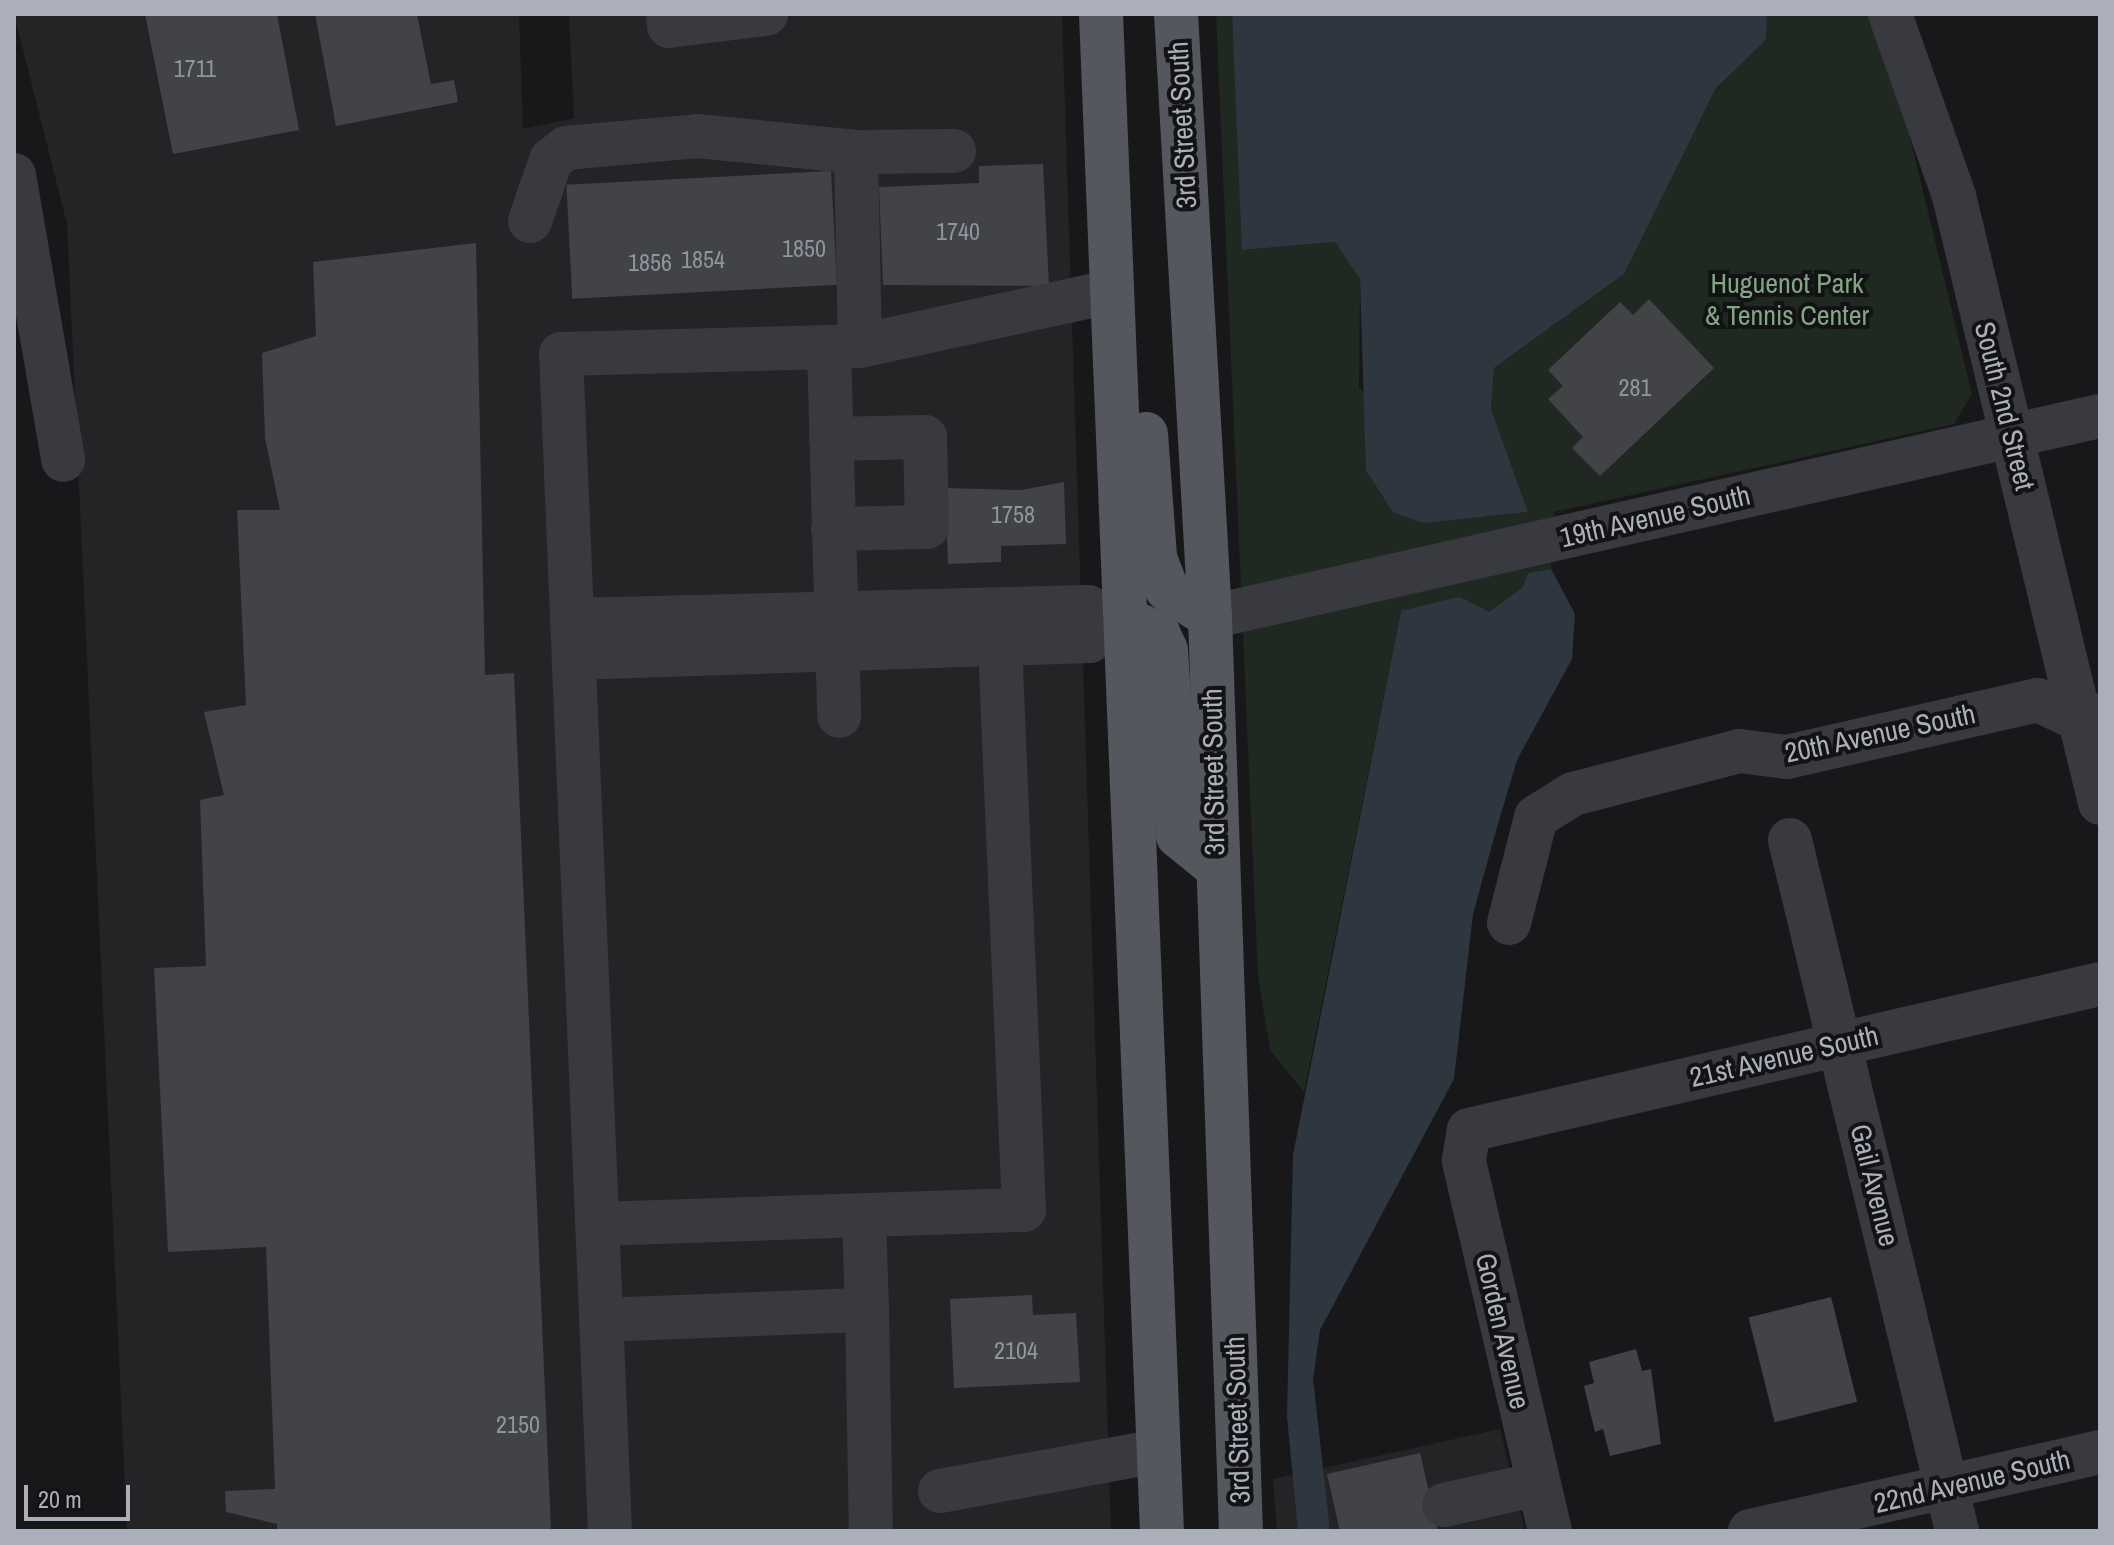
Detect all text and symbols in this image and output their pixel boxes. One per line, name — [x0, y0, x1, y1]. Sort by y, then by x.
street label: 3rd Street South — [1161, 41, 1203, 209]
house number: 1711 — [174, 55, 216, 83]
house number: 1740 — [936, 218, 980, 246]
house number: 1850 — [782, 235, 826, 263]
house number: 1854 — [681, 246, 725, 274]
house number: 1856 — [628, 249, 672, 277]
park label: Huguenot Park & Tennis Center — [1705, 266, 1869, 332]
street label: South 2nd Street — [1968, 318, 2042, 494]
house number: 281 — [1619, 374, 1651, 402]
street label: 19th Avenue South — [1556, 478, 1754, 554]
house number: 1758 — [991, 501, 1035, 529]
street label: 3rd Street South — [1195, 688, 1231, 856]
street label: 20th Avenue South — [1781, 696, 1979, 770]
street label: 21st Avenue South — [1686, 1018, 1882, 1094]
street label: Gail Avenue — [1843, 1120, 1907, 1250]
street label: Gorden Avenue — [1469, 1249, 1537, 1413]
street label: 3rd Street South — [1217, 1336, 1257, 1504]
house number: 2104 — [994, 1337, 1038, 1365]
house number: 2150 — [496, 1411, 540, 1439]
street label: 22nd Avenue South — [1870, 1442, 2074, 1520]
scale bar — [28, 1469, 134, 1519]
text: 20 m — [38, 1483, 82, 1515]

